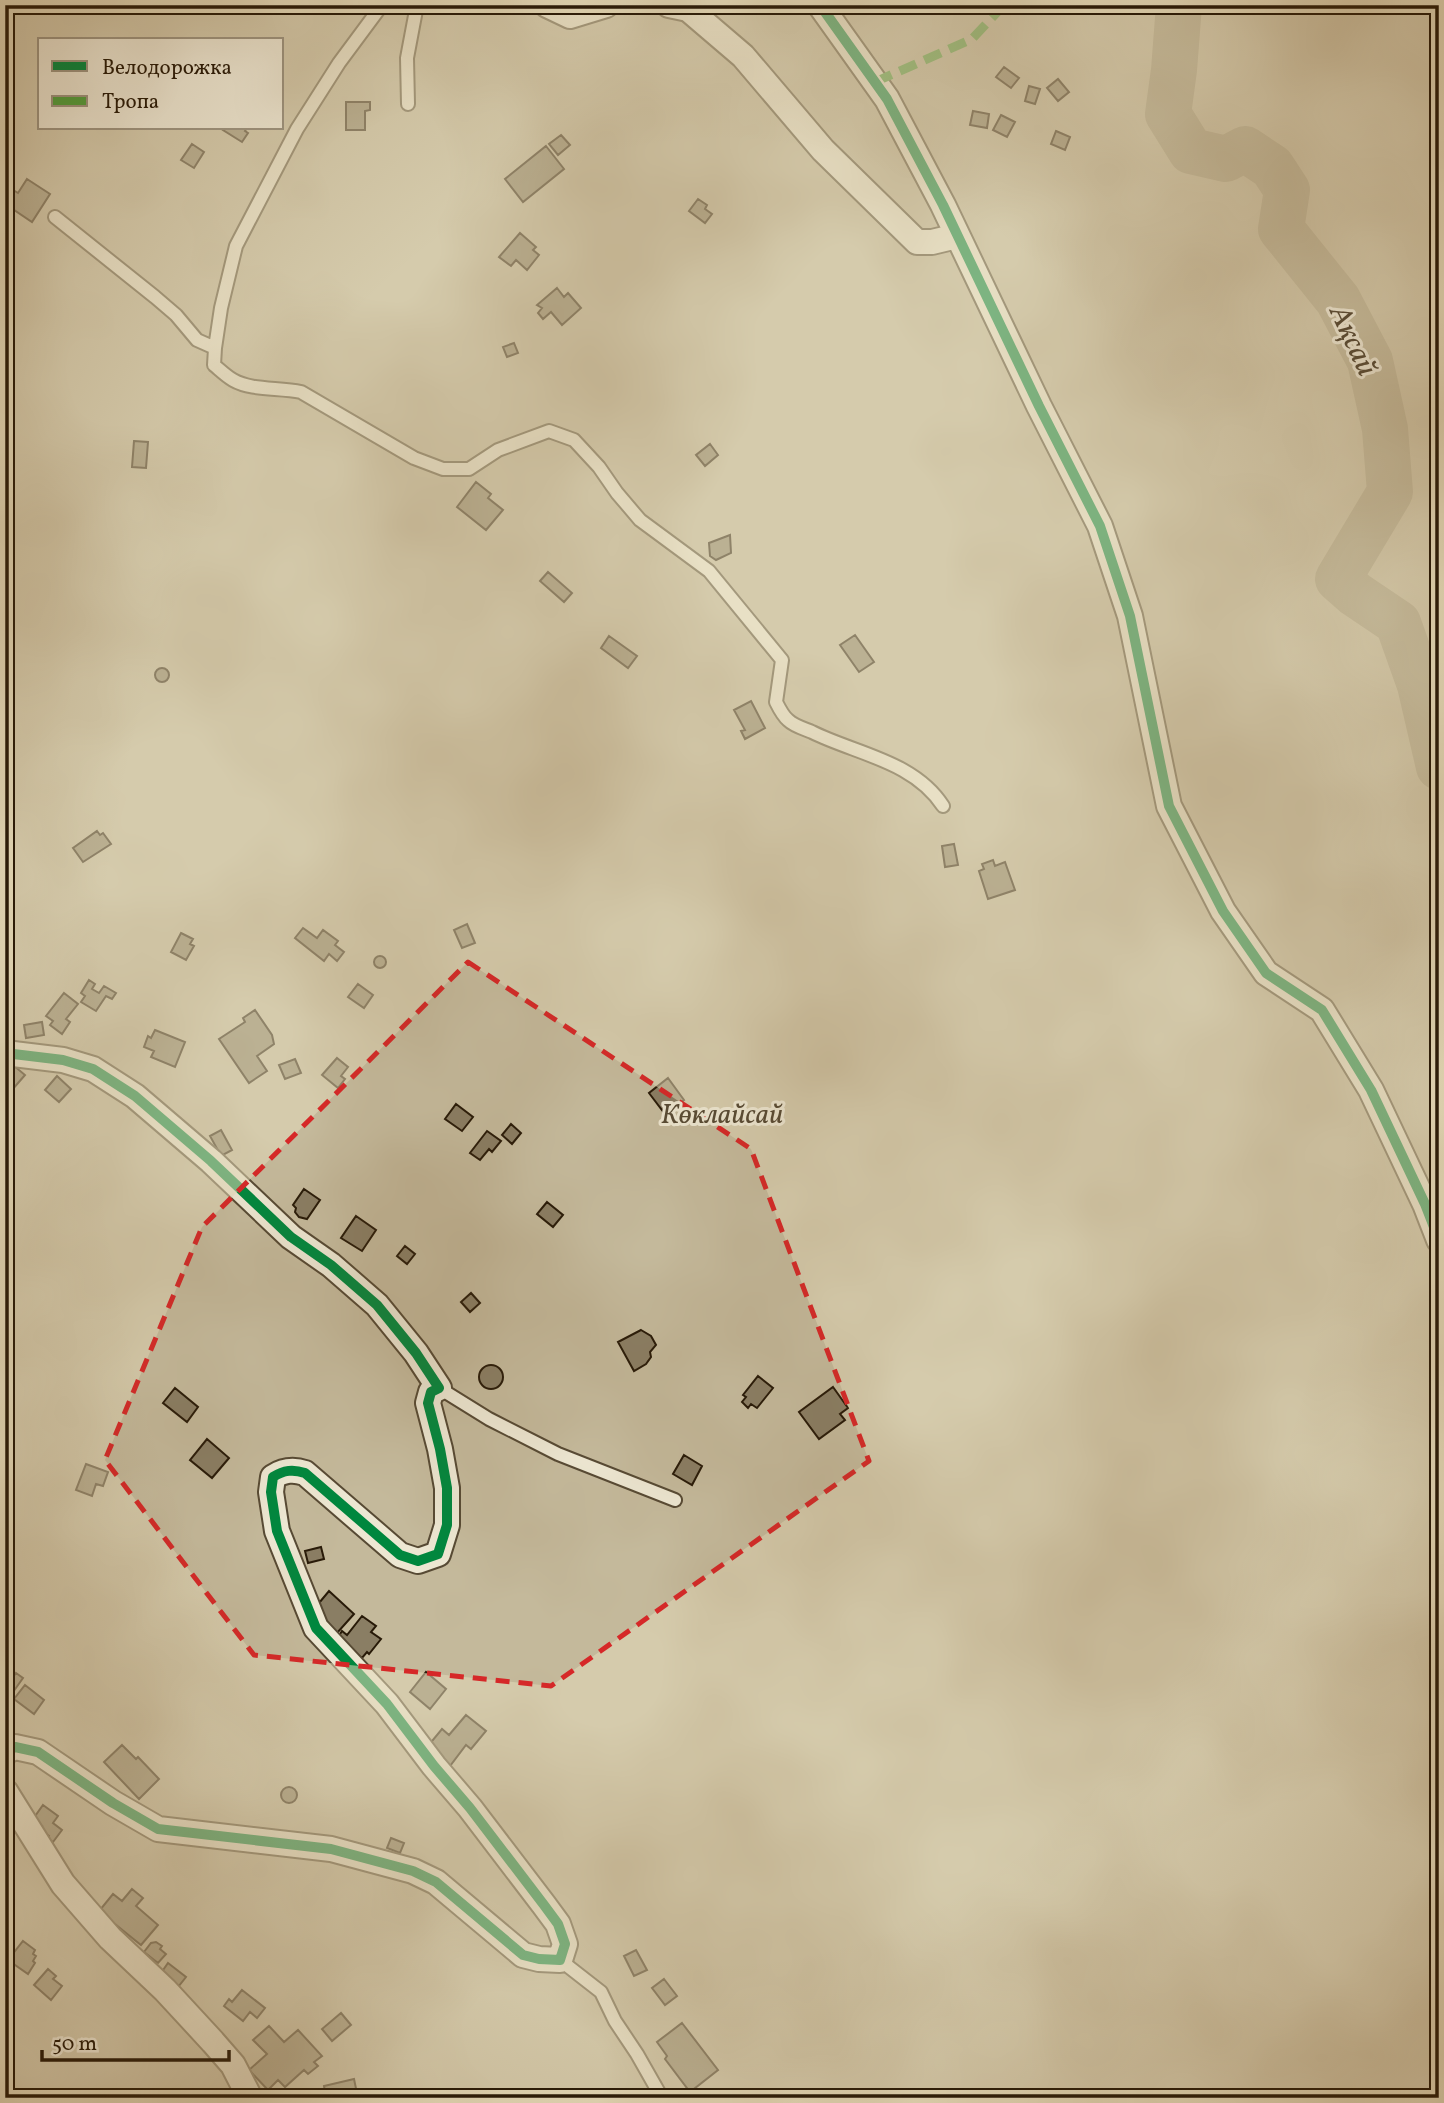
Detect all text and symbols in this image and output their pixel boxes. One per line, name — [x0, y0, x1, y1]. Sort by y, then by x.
legend — [38, 38, 284, 130]
text: Велодорожка — [102, 54, 232, 83]
text: Тропа — [102, 88, 159, 117]
water label: Ақсай — [1317, 297, 1387, 383]
park label: Көклайсай — [661, 1096, 783, 1135]
scale bar — [42, 2019, 229, 2063]
text: 50 m — [52, 2030, 97, 2059]

